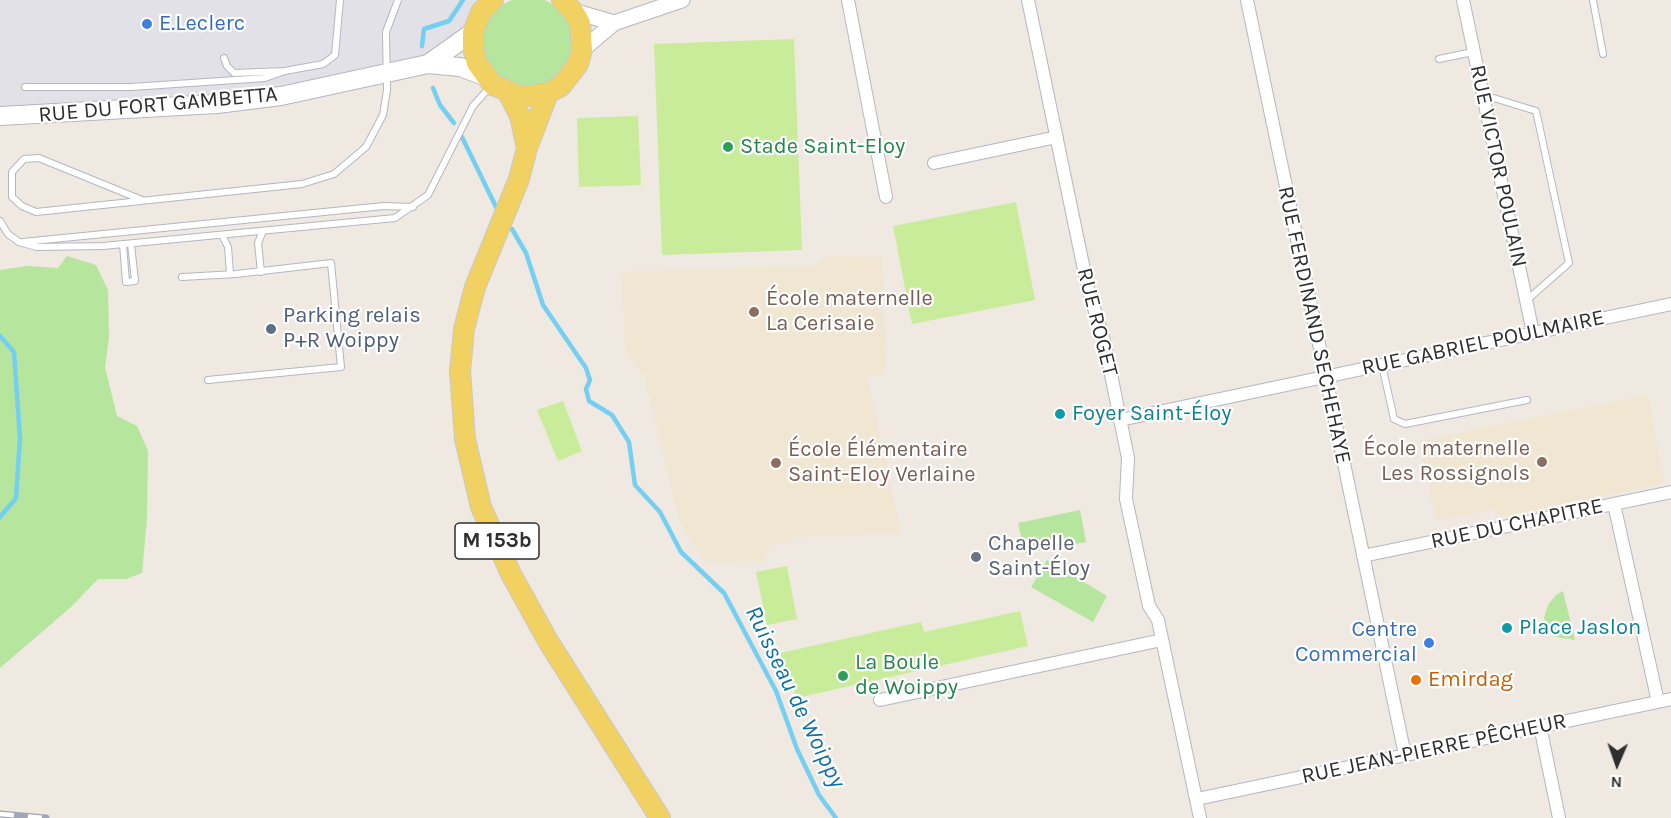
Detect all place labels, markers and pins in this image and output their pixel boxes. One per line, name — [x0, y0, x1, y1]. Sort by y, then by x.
place label: E.Leclerc — [159, 11, 245, 37]
marker: E.Leclerc — [140, 17, 154, 31]
place label: Stade Saint-Eloy — [740, 134, 905, 160]
marker: Stade Saint-Eloy — [721, 140, 735, 154]
place label: École maternelle La Cerisaie — [766, 286, 933, 338]
place label: Parking relais P+R Woippy — [283, 303, 421, 354]
marker: École maternelle La Cerisaie — [747, 305, 761, 319]
marker: Parking relais P+R Woippy — [264, 322, 278, 336]
place label: Foyer Saint-Éloy — [1072, 401, 1232, 427]
marker: Foyer Saint-Éloy — [1053, 407, 1067, 421]
place label: École maternelle Les Rossignols — [1363, 436, 1530, 488]
place label: École Élémentaire Saint-Eloy Verlaine — [788, 437, 976, 488]
marker: École maternelle Les Rossignols — [1535, 455, 1549, 469]
marker: École Élémentaire Saint-Eloy Verlaine — [769, 456, 783, 470]
place label: Chapelle Saint-Éloy — [988, 531, 1090, 582]
marker: Chapelle Saint-Éloy — [969, 550, 983, 564]
place label: Place Jaslon — [1519, 615, 1641, 641]
place label: Centre Commercial — [1295, 617, 1417, 668]
marker: Place Jaslon — [1500, 621, 1514, 635]
marker: Centre Commercial — [1422, 636, 1436, 650]
place label: La Boule de Woippy — [855, 650, 958, 702]
place label: Emirdag — [1428, 667, 1513, 693]
marker: La Boule de Woippy — [836, 669, 850, 683]
marker: Emirdag — [1409, 673, 1423, 687]

